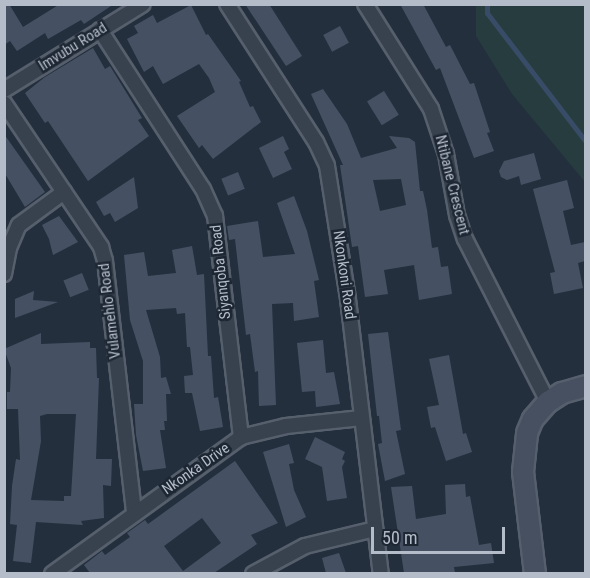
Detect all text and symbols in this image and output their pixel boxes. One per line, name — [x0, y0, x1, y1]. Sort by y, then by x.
street label: Imvubu Road — [36, 19, 110, 75]
street label: Ntibane Crescent — [431, 133, 473, 237]
street label: Siyanqoba Road — [207, 224, 235, 320]
street label: Nkonkoni Road — [329, 229, 359, 321]
street label: Vulamehlo Road — [95, 262, 125, 360]
street label: Nkonka Drive — [159, 439, 233, 499]
scale bar — [374, 515, 508, 553]
text: 50 m — [382, 527, 417, 548]

